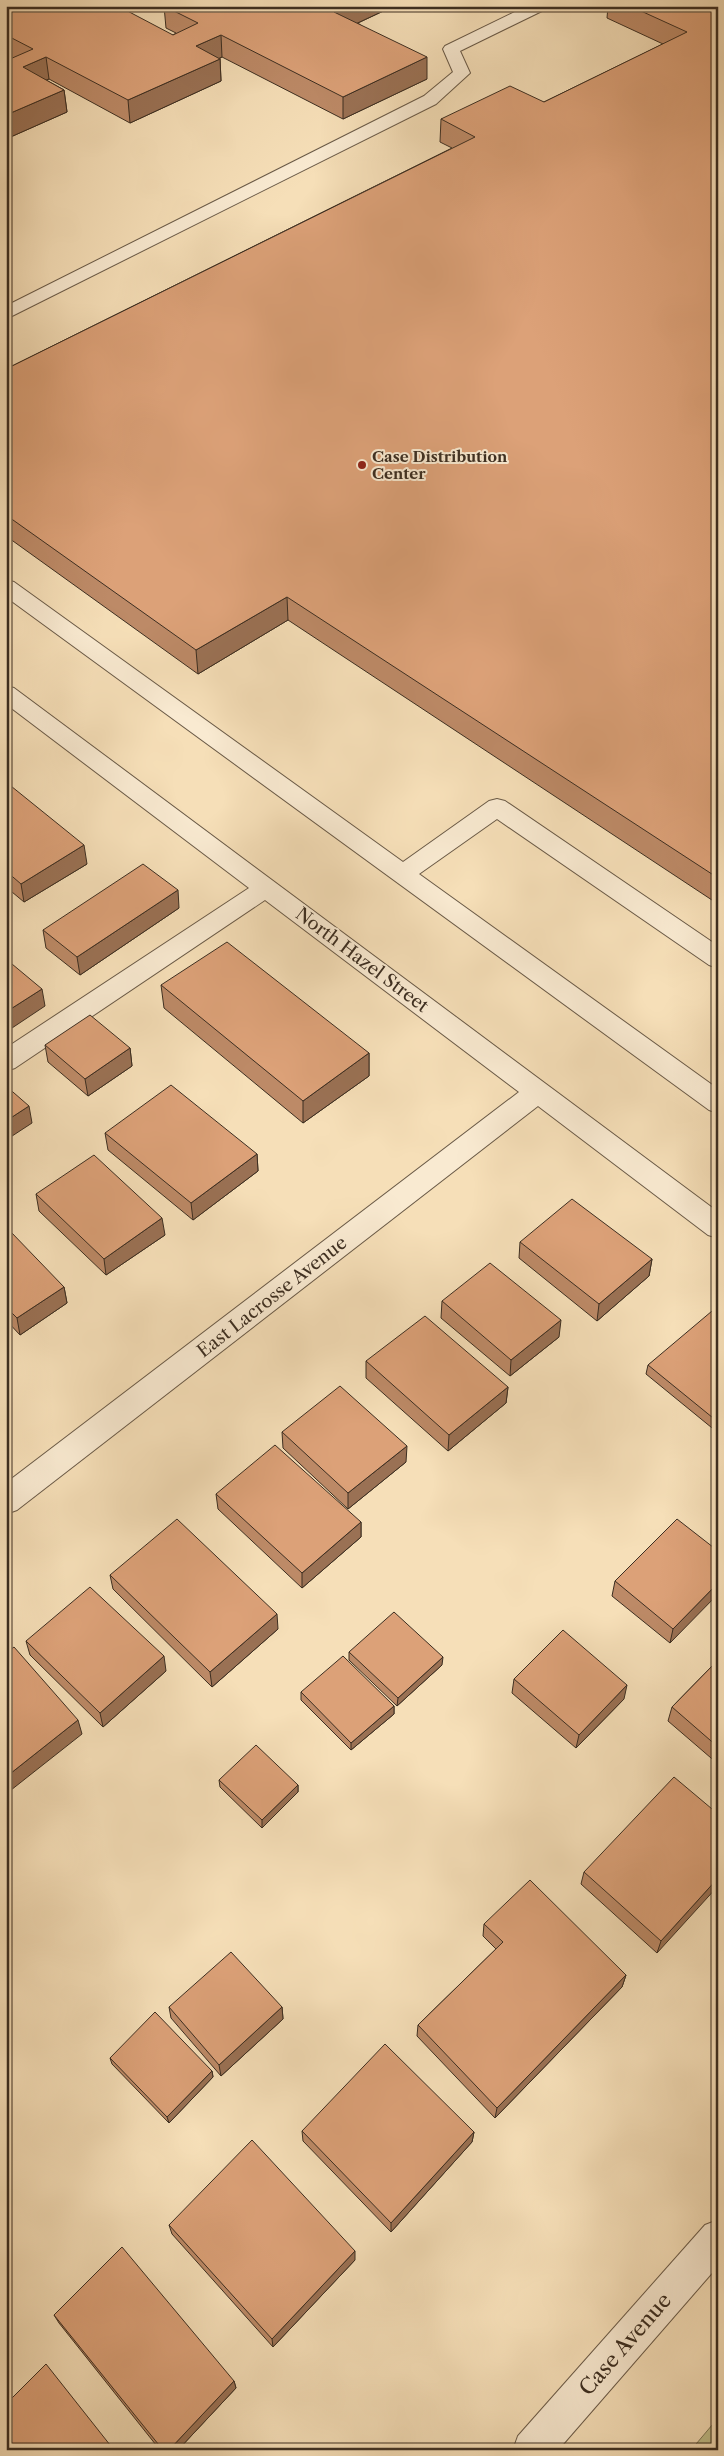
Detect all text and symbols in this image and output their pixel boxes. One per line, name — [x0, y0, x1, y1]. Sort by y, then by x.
place label: Case Distribution Center — [372, 447, 508, 483]
marker: Case Distribution Center — [356, 459, 368, 471]
street label: North Hazel Street — [291, 903, 433, 1018]
street label: East Lacrosse Avenue — [193, 1232, 351, 1362]
street label: Case Avenue — [574, 2288, 676, 2400]

